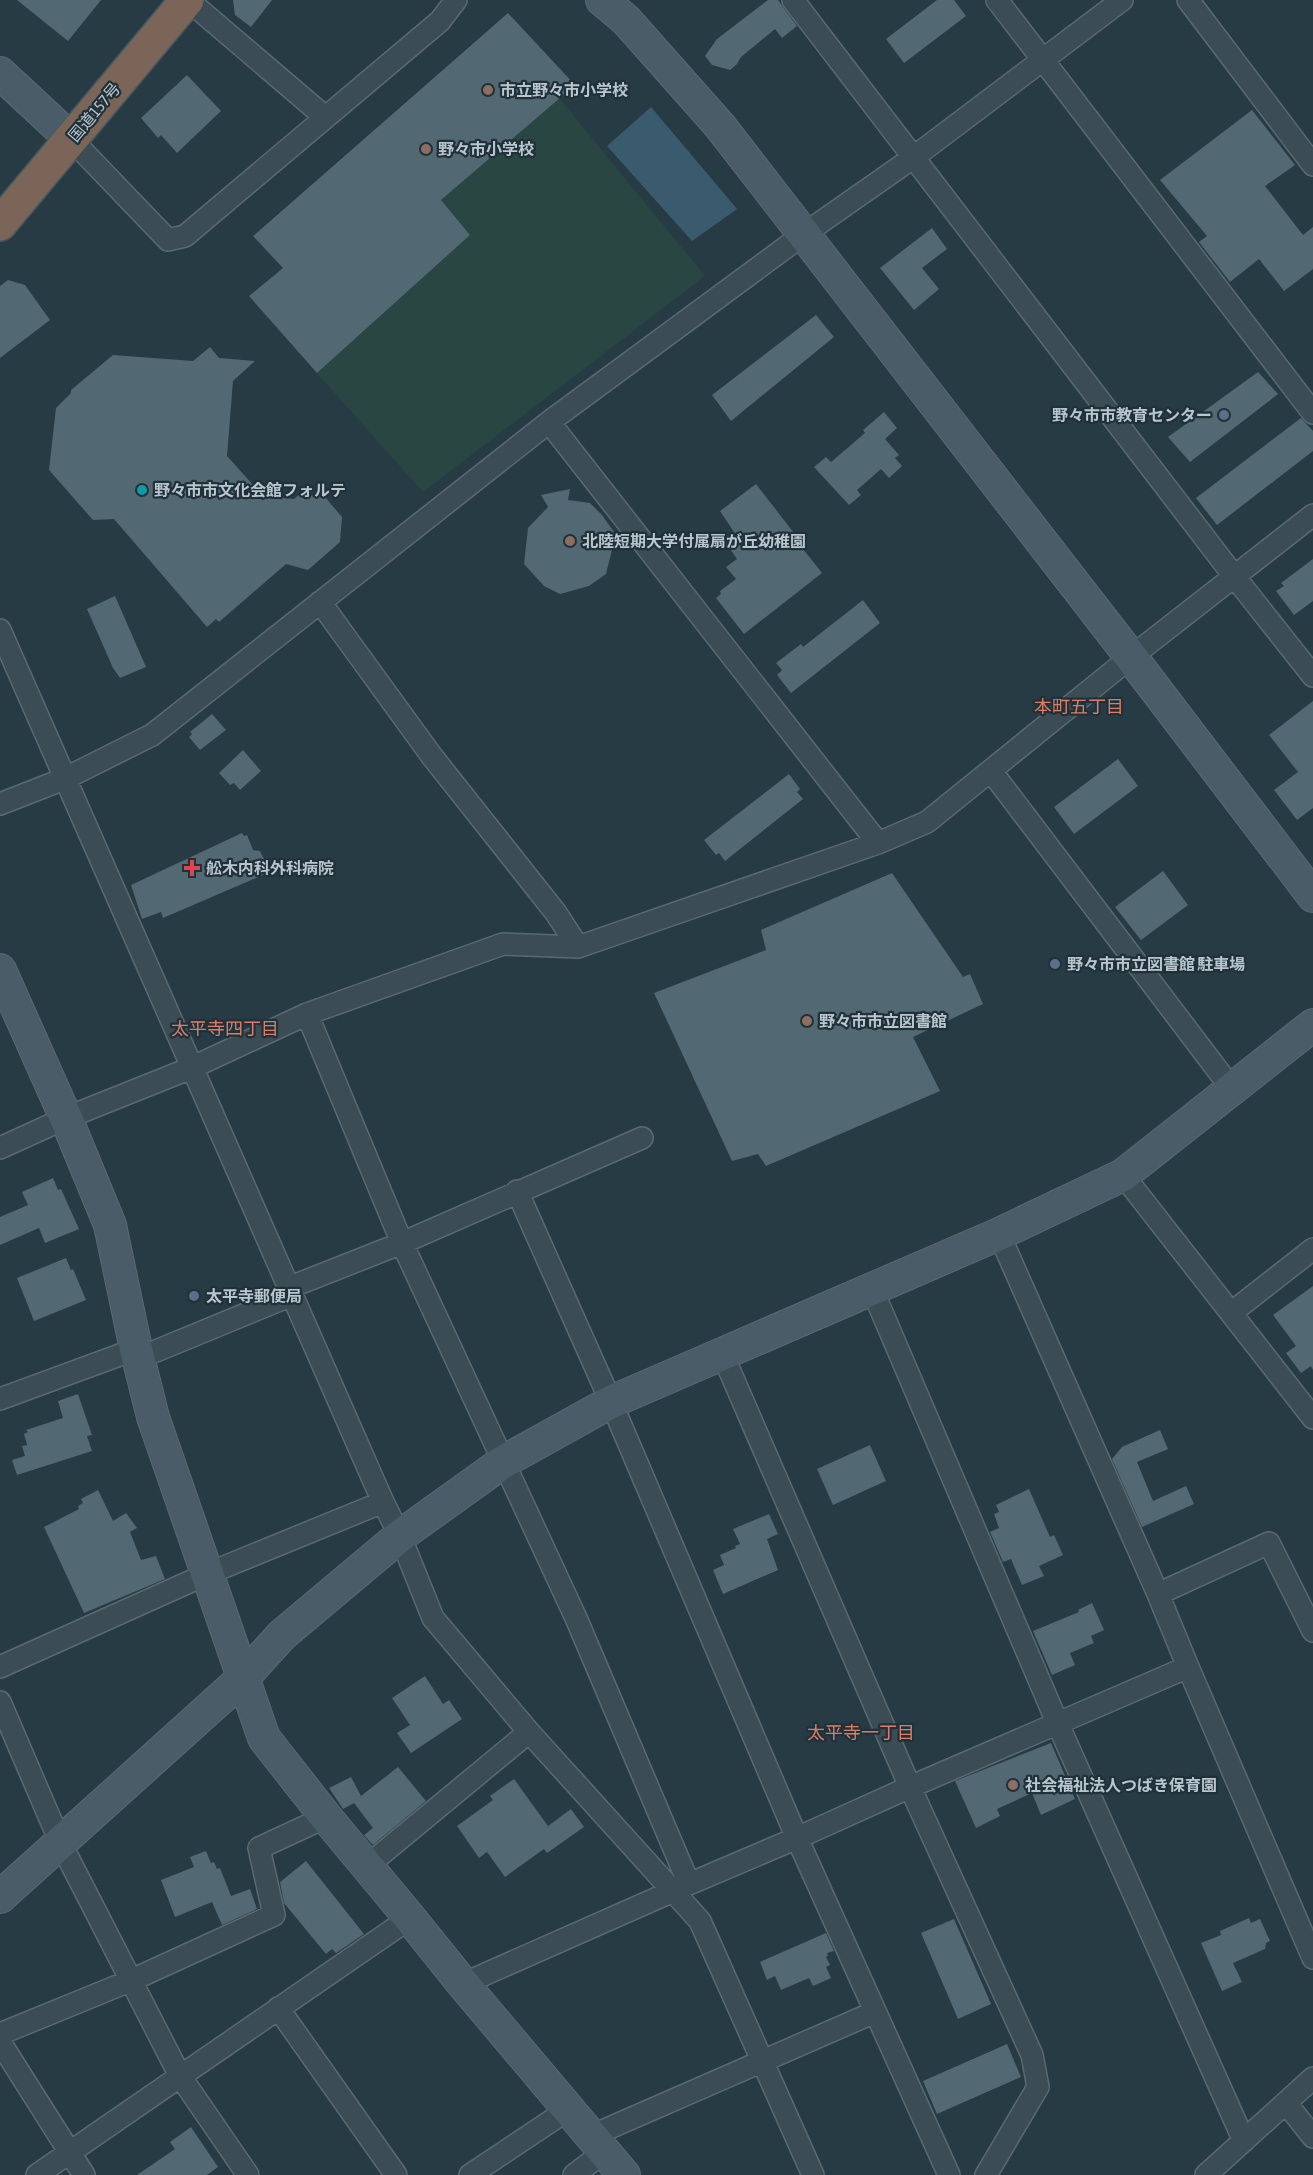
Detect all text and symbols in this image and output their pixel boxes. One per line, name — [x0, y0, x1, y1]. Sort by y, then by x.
street label: 国道157号 — [64, 79, 124, 145]
place label: 市立野々市小学校 — [500, 81, 628, 99]
marker: 市立野々市小学校 — [481, 83, 495, 97]
place label: 野々市小学校 — [438, 140, 534, 158]
marker: 野々市小学校 — [419, 142, 433, 156]
place label: 野々市市教育センター — [1052, 406, 1212, 424]
marker: 野々市市教育センター — [1217, 408, 1231, 422]
place label: 野々市市文化会館フォルテ — [154, 481, 346, 499]
marker: 野々市市文化会館フォルテ — [135, 483, 149, 497]
place label: 北陸短期大学付属扇が丘幼稚園 — [582, 532, 806, 550]
marker: 北陸短期大学付属扇が丘幼稚園 — [563, 534, 577, 548]
district label: 本町五丁目 — [1034, 696, 1124, 717]
marker: 舩木内科外科病院 — [183, 859, 201, 877]
place label: 舩木内科外科病院 — [206, 859, 334, 877]
place label: 野々市市立図書館 駐車場 — [1067, 955, 1245, 973]
marker: 野々市市立図書館 駐車場 — [1048, 957, 1062, 971]
place label: 野々市市立図書館 — [819, 1012, 947, 1030]
marker: 野々市市立図書館 — [800, 1014, 814, 1028]
district label: 太平寺四丁目 — [171, 1018, 279, 1039]
place label: 太平寺郵便局 — [206, 1287, 302, 1305]
marker: 太平寺郵便局 — [187, 1289, 201, 1303]
district label: 太平寺一丁目 — [807, 1722, 915, 1743]
place label: 社会福祉法人つばき保育園 — [1025, 1776, 1217, 1794]
marker: 社会福祉法人つばき保育園 — [1006, 1778, 1020, 1792]

